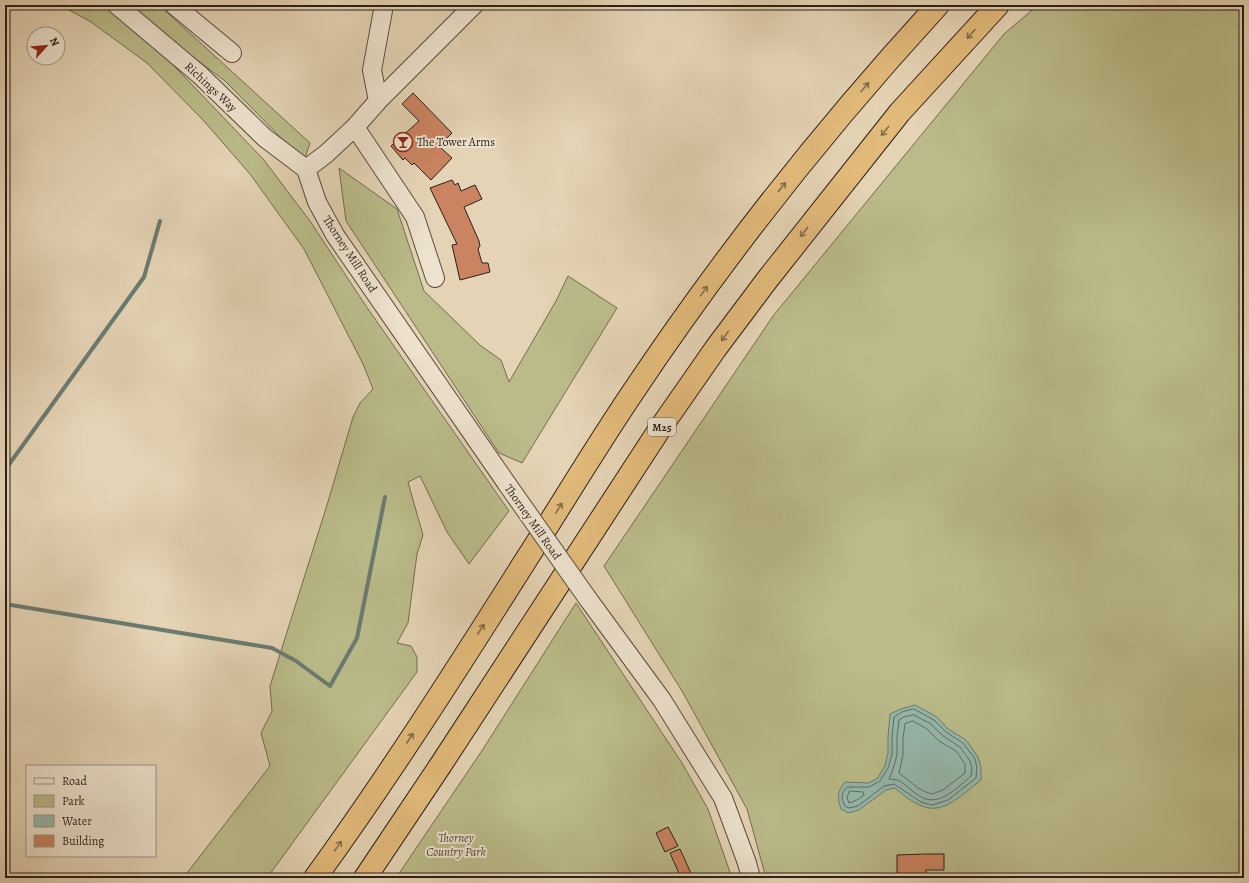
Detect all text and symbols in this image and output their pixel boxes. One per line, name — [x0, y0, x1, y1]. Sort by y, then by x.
north arrow — [26, 26, 66, 66]
one-way arrow — [967, 29, 976, 39]
text: N — [46, 35, 63, 49]
street label: Richings Way — [181, 59, 241, 116]
one-way arrow — [860, 81, 869, 92]
one-way arrow — [881, 126, 890, 136]
bar icon: The Tower Arms — [392, 131, 414, 153]
place label: The Tower Arms — [417, 134, 495, 150]
one-way arrow — [778, 182, 787, 192]
street label: Thorney Mill Road — [319, 212, 381, 296]
one-way arrow — [799, 227, 808, 238]
one-way arrow — [700, 285, 708, 296]
one-way arrow — [721, 330, 729, 341]
road number: M25 — [648, 418, 676, 436]
street label: Thorney Mill Road — [501, 481, 565, 563]
one-way arrow — [555, 502, 563, 514]
one-way arrow — [477, 624, 485, 635]
one-way arrow — [407, 732, 415, 744]
legend — [26, 765, 156, 857]
text: Road — [62, 773, 88, 789]
text: Park — [62, 793, 85, 809]
text: Water — [61, 813, 92, 829]
park label: Thorney Country Park — [426, 830, 486, 860]
text: Building — [62, 833, 104, 849]
one-way arrow — [334, 841, 342, 852]

